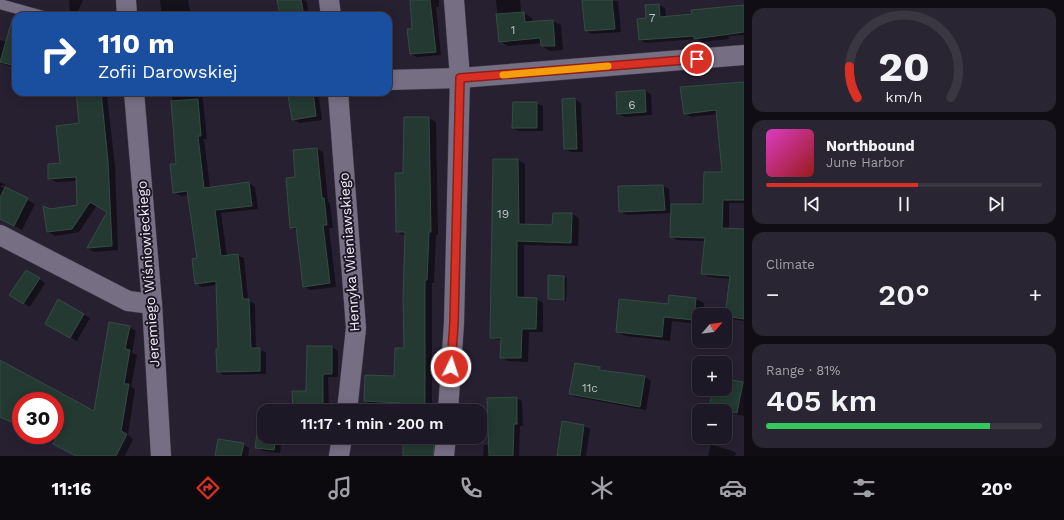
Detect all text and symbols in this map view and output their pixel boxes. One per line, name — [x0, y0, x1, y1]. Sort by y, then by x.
house number: 7 — [649, 11, 656, 25]
house number: 1 — [511, 23, 515, 37]
text: 110 m — [98, 27, 175, 60]
icon: right — [32, 28, 84, 80]
pin — [680, 42, 714, 76]
text: 20 — [878, 42, 930, 91]
icon: arrive — [686, 48, 708, 70]
text: Zofii Darowskiej — [98, 61, 238, 82]
text: km/h — [886, 89, 922, 105]
house number: 6 — [628, 98, 636, 112]
text: Northbound — [826, 137, 915, 155]
text: June Harbor — [826, 155, 905, 170]
street label: Henryka Wieniawskiego — [335, 172, 363, 332]
street label: Jeremiego Wiśniowieckiego — [133, 180, 163, 368]
icon: previous — [801, 193, 823, 215]
icon: pause — [893, 193, 915, 215]
icon: next — [985, 193, 1007, 215]
house number: 19 — [497, 207, 509, 221]
text: Climate — [766, 257, 815, 272]
text: 20° — [878, 277, 930, 312]
text: − — [766, 282, 779, 307]
text: + — [1029, 282, 1042, 307]
north arrow — [692, 308, 732, 348]
map controls — [692, 308, 732, 444]
position arrow — [430, 346, 472, 388]
button: + — [692, 356, 732, 396]
text: Range · 81% — [766, 363, 840, 378]
house number: 11c — [582, 381, 598, 395]
text: 405 km — [766, 383, 877, 418]
speed limit sign: 30 — [12, 392, 64, 444]
button: − — [692, 404, 732, 444]
text: 11:17 · 1 min · 200 m — [301, 415, 443, 433]
icon: directions — [194, 474, 222, 502]
icon: music — [326, 474, 354, 502]
icon: phone — [457, 474, 485, 502]
icon: climate — [588, 474, 616, 502]
icon: car — [719, 474, 747, 502]
icon: filters — [850, 474, 878, 502]
text: 11:16 — [52, 478, 91, 499]
text: 20° — [981, 478, 1012, 499]

